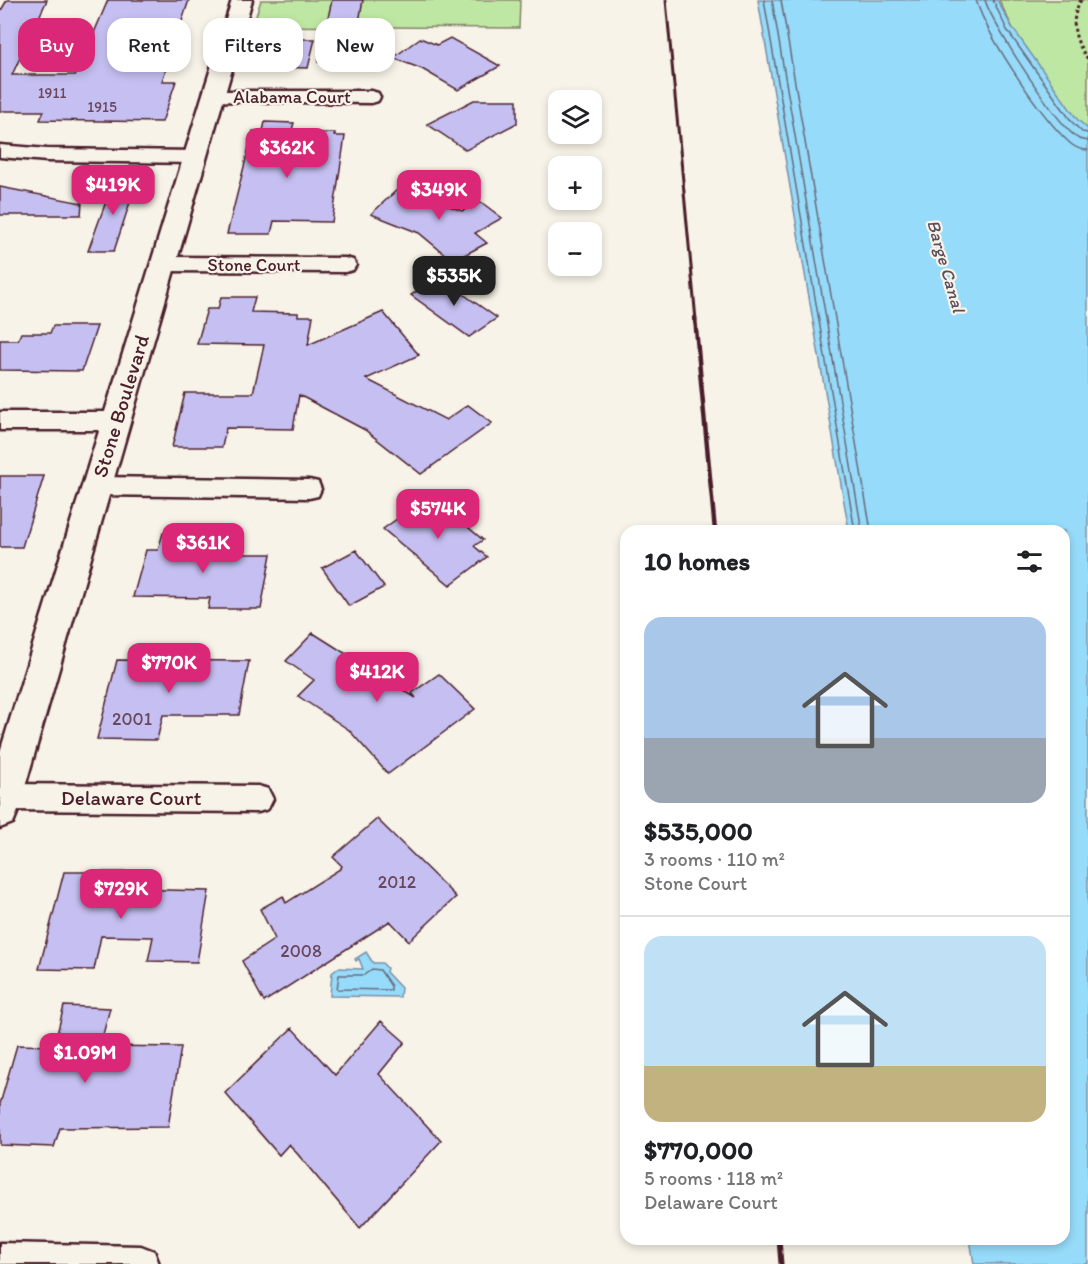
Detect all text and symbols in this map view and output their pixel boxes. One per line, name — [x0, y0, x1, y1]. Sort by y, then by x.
chip: Buy — [18, 18, 95, 72]
chip: Rent — [107, 18, 191, 72]
chip: Filters — [203, 18, 303, 72]
chip: New — [315, 18, 395, 72]
house number: 1911 — [38, 84, 66, 102]
street label: Alabama Court — [233, 86, 351, 108]
map controls — [548, 90, 602, 276]
button: layers — [548, 90, 602, 144]
house number: 1915 — [87, 98, 117, 116]
pin: $362K — [245, 128, 329, 179]
text: $362K — [260, 135, 314, 159]
button: + — [548, 156, 602, 210]
pin: $419K — [71, 165, 155, 216]
pin: $349K — [397, 170, 481, 221]
text: $419K — [86, 172, 140, 196]
text: $349K — [411, 177, 467, 201]
water label: Barge Canal — [922, 217, 970, 317]
button: − — [548, 222, 602, 276]
street label: Stone Court — [208, 254, 301, 276]
pin: $535K — [412, 256, 496, 307]
text: $535K — [427, 263, 481, 287]
street label: Stone Boulevard — [87, 331, 154, 480]
pin: $574K — [396, 489, 480, 540]
text: $574K — [410, 496, 466, 520]
pin: $361K — [161, 523, 245, 574]
text: $361K — [176, 530, 230, 554]
text: 10 homes — [644, 545, 750, 577]
icon: filters — [1013, 545, 1046, 578]
pin: $770K — [127, 643, 211, 694]
text: $770K — [141, 650, 197, 674]
pin: $412K — [335, 652, 419, 703]
icon: home — [791, 656, 899, 764]
text: $412K — [350, 659, 404, 683]
house number: 2001 — [112, 708, 152, 730]
street label: Delaware Court — [61, 785, 201, 810]
text: $535,000 — [644, 815, 753, 847]
text: 3 rooms · 110 m² — [644, 847, 785, 871]
pin: $729K — [79, 869, 163, 920]
house number: 2012 — [378, 871, 417, 893]
text: Stone Court — [644, 871, 747, 895]
text: $729K — [94, 876, 148, 900]
house number: 2008 — [280, 940, 322, 962]
icon: home — [791, 975, 899, 1083]
pin: $1.09M — [36, 1033, 134, 1084]
text: $1.09M — [54, 1040, 116, 1064]
text: $770,000 — [644, 1134, 753, 1166]
text: 5 rooms · 118 m² — [644, 1166, 783, 1190]
text: Delaware Court — [644, 1190, 778, 1214]

